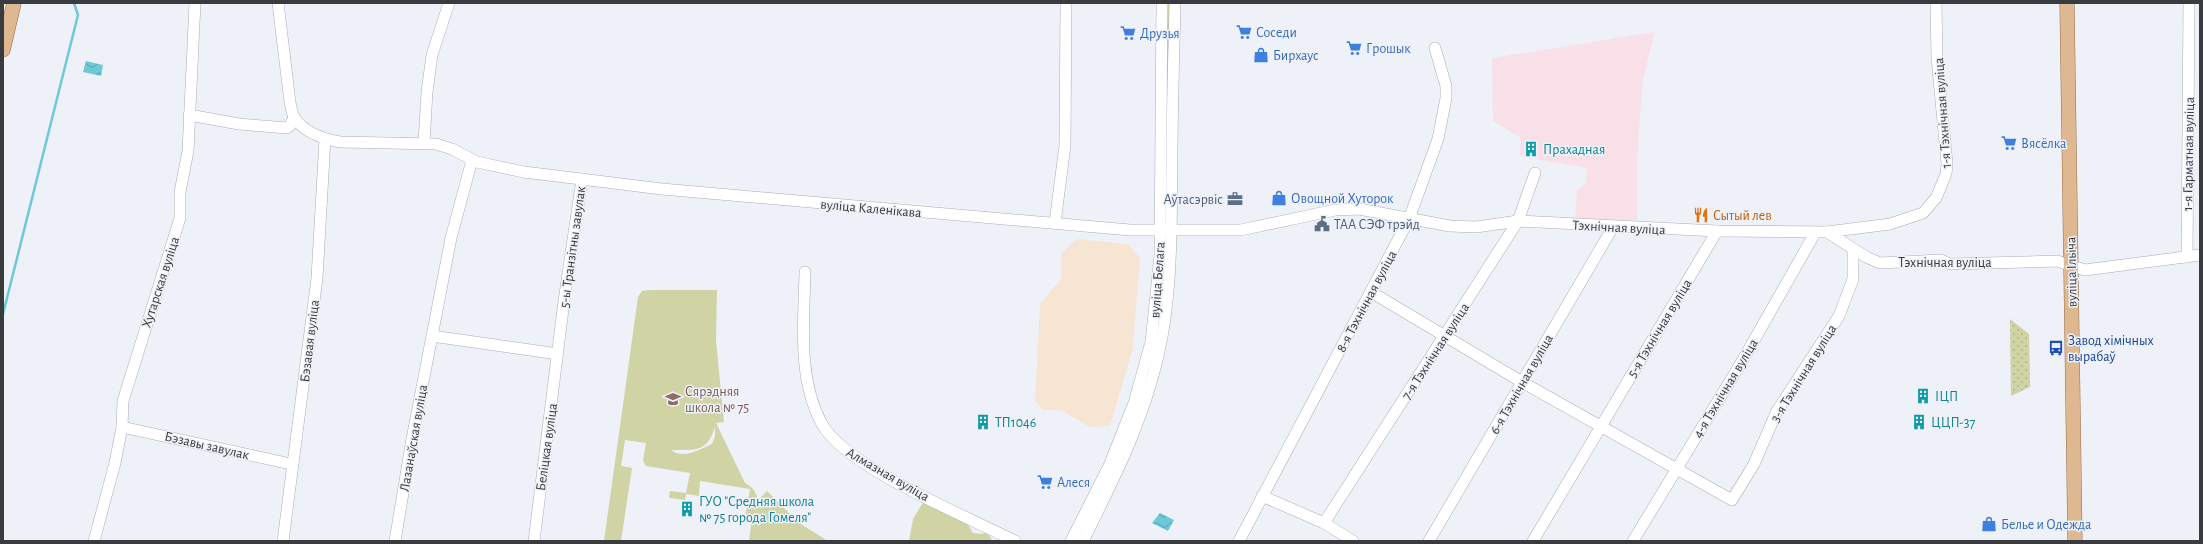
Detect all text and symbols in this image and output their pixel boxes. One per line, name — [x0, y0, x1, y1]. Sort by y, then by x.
supermarket icon: Соседи — [1235, 23, 1253, 41]
supermarket icon: Друзья — [1119, 24, 1137, 42]
place label: Соседи — [1256, 26, 1297, 40]
place label: Друзья — [1140, 27, 1180, 41]
supermarket icon: Грошык — [1345, 39, 1363, 57]
place label: Грошык — [1366, 42, 1411, 56]
shop icon: Бирхаус — [1252, 46, 1270, 64]
place label: Бирхаус — [1273, 49, 1319, 63]
street label: 1-я Тэхнічная вуліца — [1932, 56, 1954, 169]
street label: 1-я Гарматная вуліца — [2181, 96, 2197, 211]
supermarket icon: Вясёлка — [2000, 134, 2018, 152]
place label: Вясёлка — [2021, 137, 2067, 151]
building icon: Прахадная — [1522, 140, 1540, 158]
place label: Прахадная — [1543, 143, 1605, 157]
street label: 5-ы Транзітны завулак — [558, 185, 589, 309]
shop icon: Овощной Хуторок — [1270, 189, 1288, 207]
office icon: Аўтасэрвіс — [1226, 190, 1244, 208]
place label: Овощной Хуторок — [1291, 192, 1394, 206]
place label: Аўтасэрвіс — [1164, 193, 1223, 207]
street label: вуліца Каленікава — [820, 198, 923, 220]
restaurant icon: Сытый лев — [1692, 206, 1710, 224]
place label: Сытый лев — [1713, 209, 1772, 223]
public building icon: ТАА СЭФ трэйд — [1313, 215, 1331, 233]
place label: ТАА СЭФ трэйд — [1334, 218, 1420, 232]
street label: Тэхнічная вуліца — [1572, 219, 1666, 237]
street label: Хутарская вуліца — [140, 234, 182, 330]
street label: вуліца Ільіча — [2064, 236, 2080, 307]
street label: вуліца Белага — [1148, 241, 1168, 319]
street label: 8-я Тэхнічная вуліца — [1334, 248, 1400, 355]
street label: Тэхнічная вуліца — [1898, 256, 1992, 270]
street label: 5-я Тэхнічная вуліца — [1625, 276, 1695, 380]
street label: Бэзавая вуліца — [298, 298, 322, 383]
street label: 7-я Тэхнічная вуліца — [1399, 300, 1473, 402]
street label: 3-я Тэхнічная вуліца — [1768, 322, 1840, 425]
street label: 6-я Тэхнічная вуліца — [1488, 332, 1556, 437]
place label: Завод хімічных вырабаў — [2068, 334, 2154, 364]
street label: 4-я Тэхнічная вуліца — [1691, 336, 1761, 441]
bus stop icon: Завод хімічных вырабаў — [2047, 339, 2065, 357]
street label: Лазанаўская вуліца — [398, 383, 430, 493]
place label: Сярэдняя школа № 75 — [685, 385, 749, 415]
building icon: ІЦП — [1914, 387, 1932, 405]
school or university icon: Сярэдняя школа № 75 — [664, 390, 682, 408]
place label: ІЦП — [1935, 390, 1958, 404]
street label: Беліцкая вуліца — [534, 402, 560, 492]
building icon: ТП1046 — [974, 413, 992, 431]
building icon: ЦЦП-37 — [1910, 413, 1928, 431]
place label: ТП1046 — [995, 416, 1036, 430]
place label: ЦЦП-37 — [1931, 416, 1975, 430]
street label: Бэзавы завулак — [163, 429, 251, 463]
street label: Алмазная вуліца — [844, 445, 932, 505]
supermarket icon: Алеся — [1036, 473, 1054, 491]
place label: Алеся — [1057, 476, 1090, 490]
place label: ГУО "Средняя школа № 75 города Гомеля" — [699, 495, 815, 525]
building icon: ГУО "Средняя школа № 75 города Гомеля" — [678, 500, 696, 518]
shop icon: Белье и Одежда — [1980, 515, 1998, 533]
place label: Белье и Одежда — [2001, 518, 2092, 532]

